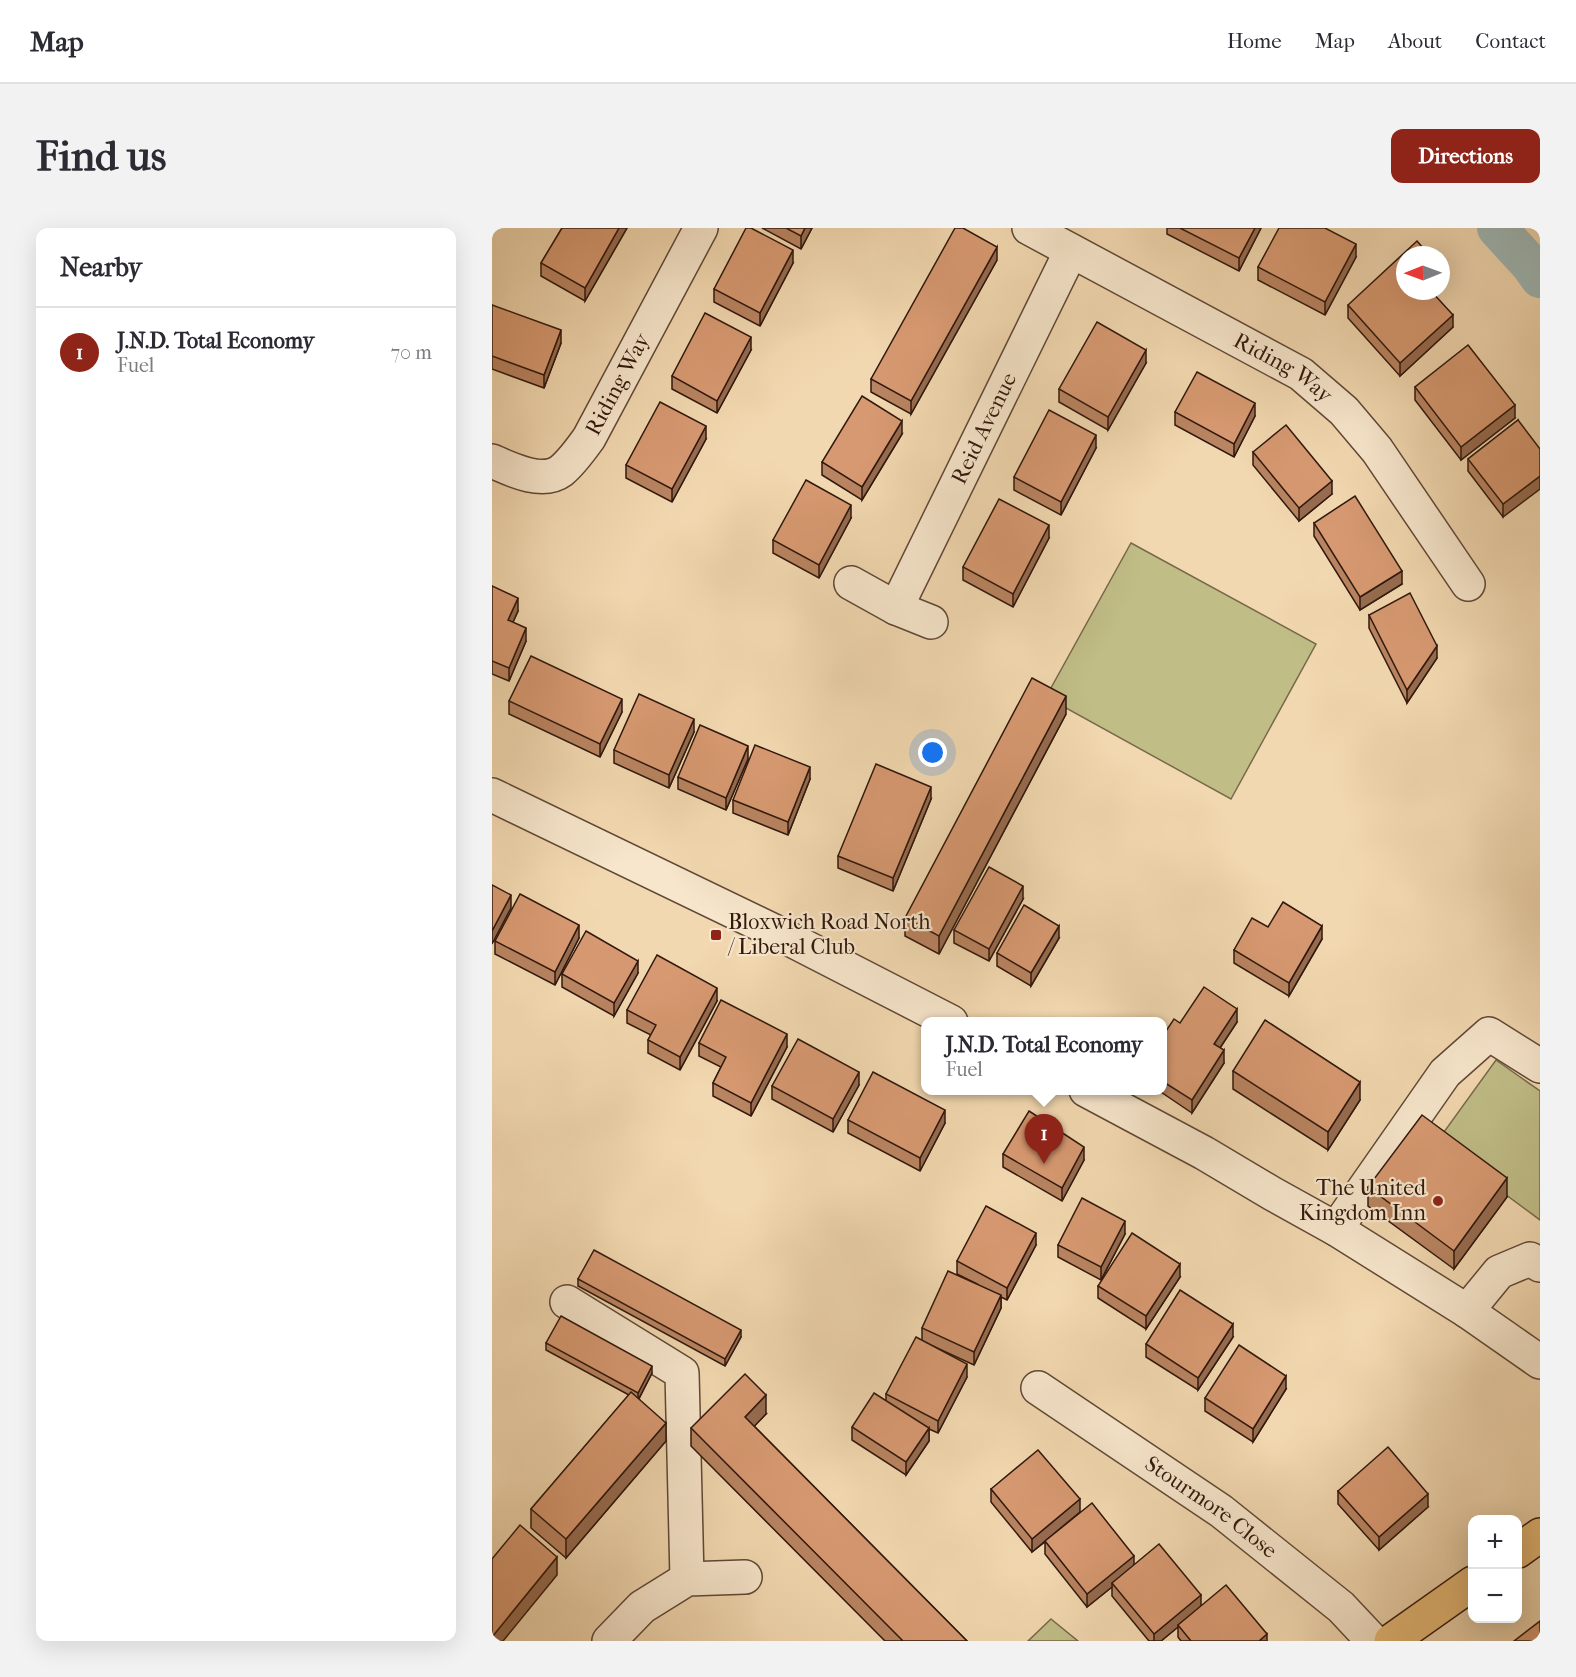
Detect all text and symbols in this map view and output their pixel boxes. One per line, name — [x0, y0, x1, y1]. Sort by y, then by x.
text: Map — [30, 25, 84, 58]
text: Home — [1227, 29, 1282, 53]
text: Map — [1315, 29, 1355, 53]
text: About — [1388, 29, 1442, 53]
text: Contact — [1475, 29, 1546, 53]
button: Directions — [1391, 129, 1540, 183]
text: Find us — [36, 132, 166, 181]
north arrow — [1396, 246, 1450, 300]
text: Nearby — [60, 252, 142, 283]
street label: Riding Way — [1229, 327, 1339, 409]
text: J.N.D. Total Economy — [117, 328, 314, 354]
street label: Riding Way — [580, 328, 656, 440]
text: 1 — [76, 341, 83, 364]
text: 70 m — [390, 341, 432, 364]
text: Fuel — [117, 354, 154, 377]
street label: Reid Avenue — [946, 368, 1022, 488]
your location — [918, 738, 947, 767]
place label: Bloxwich Road North / Liberal Club — [727, 909, 931, 960]
marker: Bloxwich Road North / Liberal Club — [709, 928, 723, 942]
popup — [921, 1017, 1167, 1095]
text: J.N.D. Total Economy — [945, 1032, 1143, 1058]
text: Fuel — [945, 1058, 983, 1081]
pin: 1 — [1024, 1114, 1064, 1164]
place label: The United Kingdom Inn — [1299, 1175, 1427, 1226]
marker: The United Kingdom Inn — [1431, 1194, 1445, 1208]
street label: Stourmore Close — [1140, 1451, 1282, 1564]
map controls — [1468, 1515, 1522, 1623]
button: + — [1468, 1515, 1522, 1569]
button: − — [1468, 1569, 1522, 1623]

